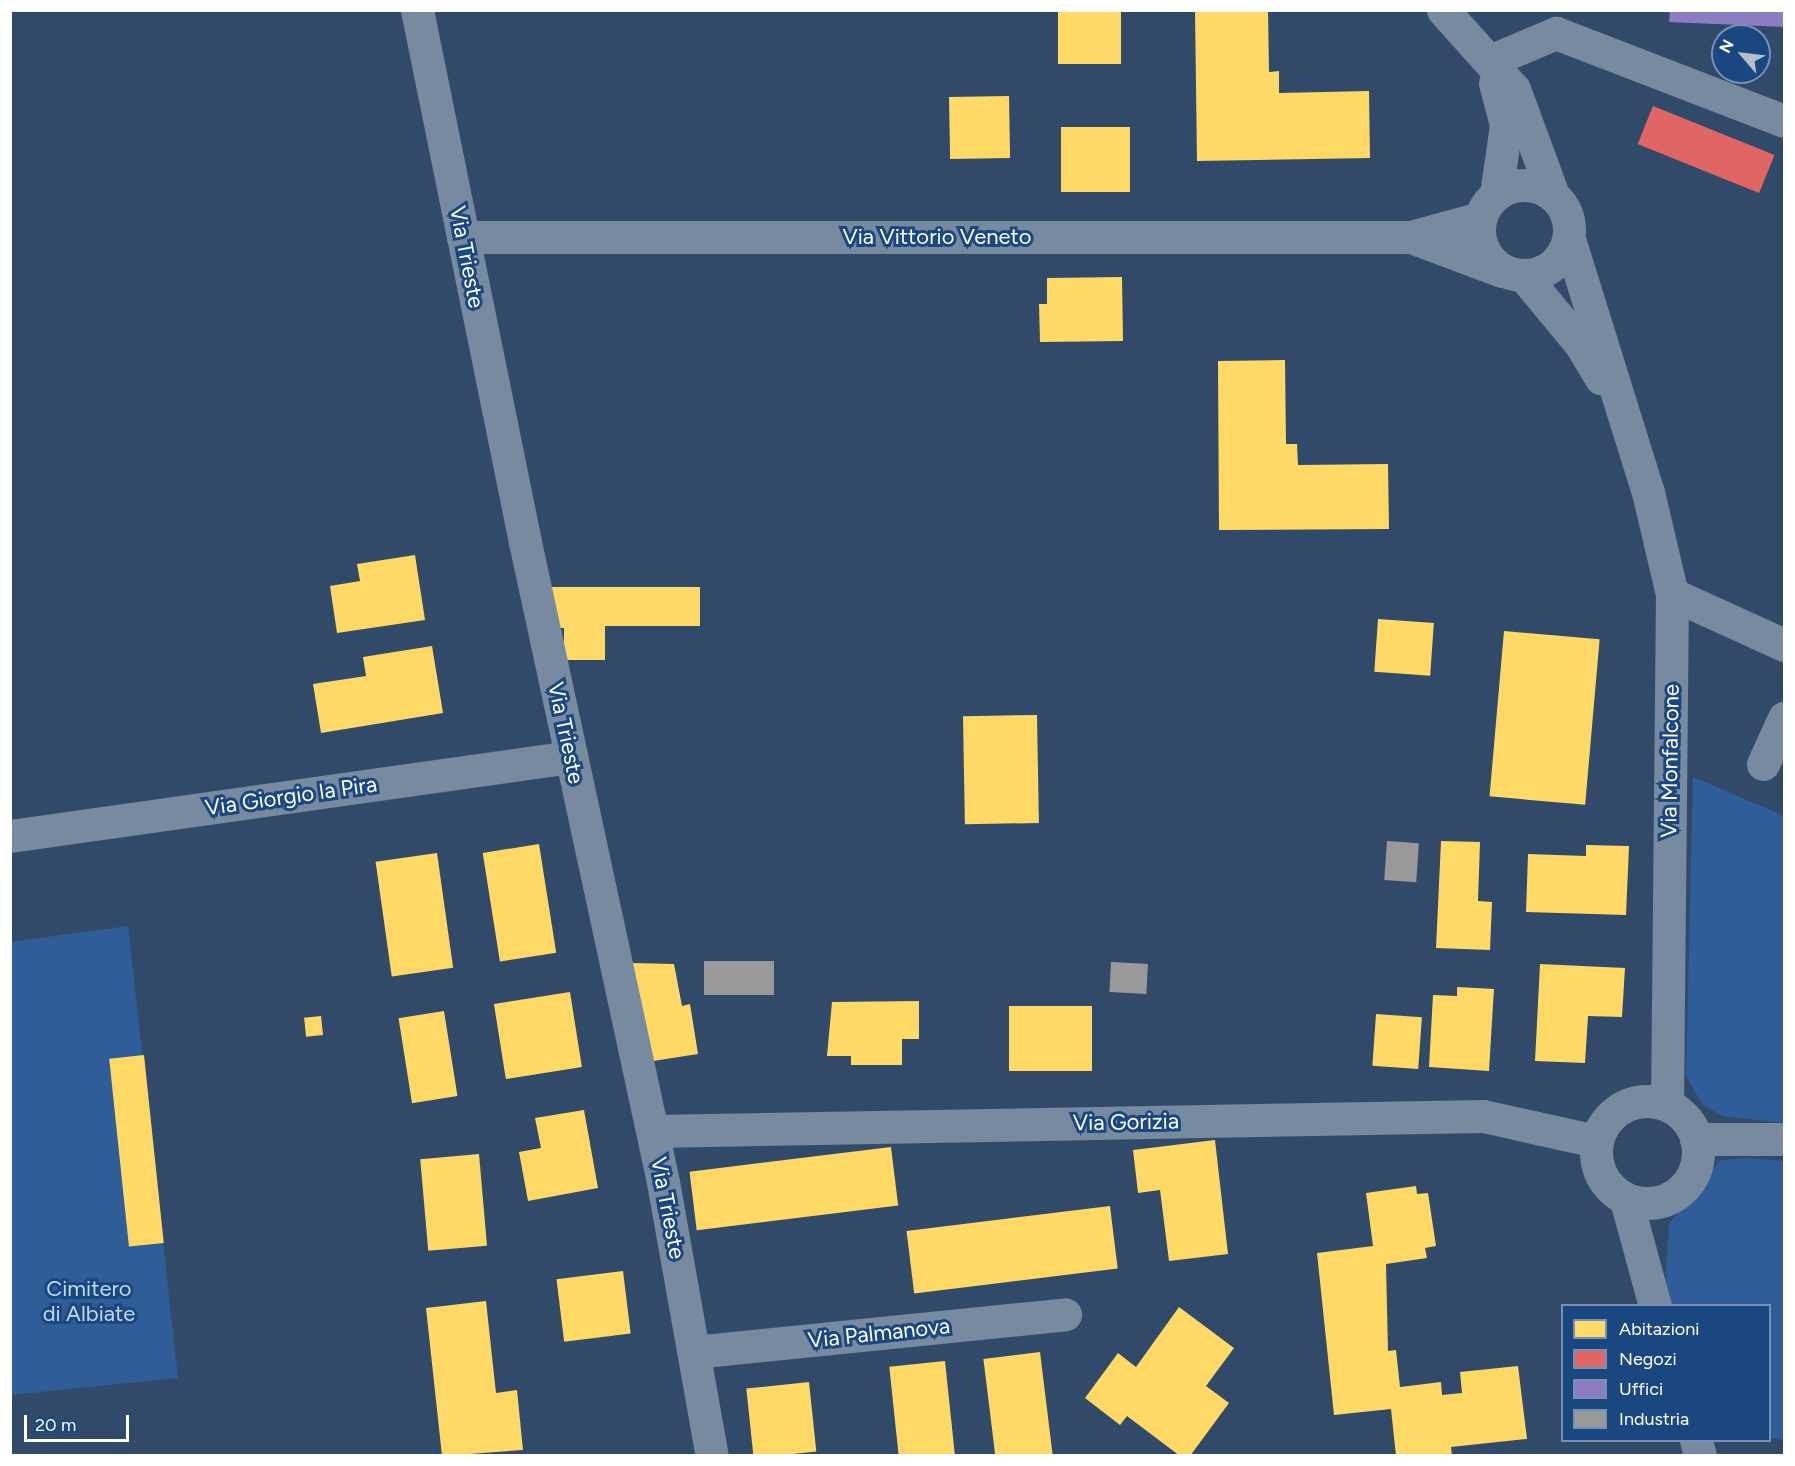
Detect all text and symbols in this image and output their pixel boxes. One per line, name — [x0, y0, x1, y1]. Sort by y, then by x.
north arrow — [1711, 24, 1771, 84]
text: N — [1715, 36, 1738, 56]
street label: Via Trieste — [444, 204, 490, 310]
street label: Via Vittorio Veneto — [842, 224, 1032, 250]
street label: Via Trieste — [542, 680, 590, 786]
street label: Via Monfalcone — [1655, 684, 1685, 838]
street label: Via Giorgio la Pira — [203, 771, 379, 821]
street label: Via Gorizia — [1073, 1108, 1179, 1136]
street label: Via Trieste — [645, 1155, 691, 1261]
park label: Cimitero di Albiate — [43, 1275, 135, 1326]
legend — [1561, 1304, 1771, 1442]
street label: Via Palmanova — [807, 1312, 951, 1354]
text: Abitazioni — [1619, 1318, 1700, 1340]
text: Negozi — [1619, 1348, 1677, 1370]
text: Uffici — [1619, 1378, 1663, 1400]
scale bar — [27, 1403, 132, 1441]
text: Industria — [1619, 1408, 1689, 1430]
text: 20 m — [35, 1414, 76, 1436]

